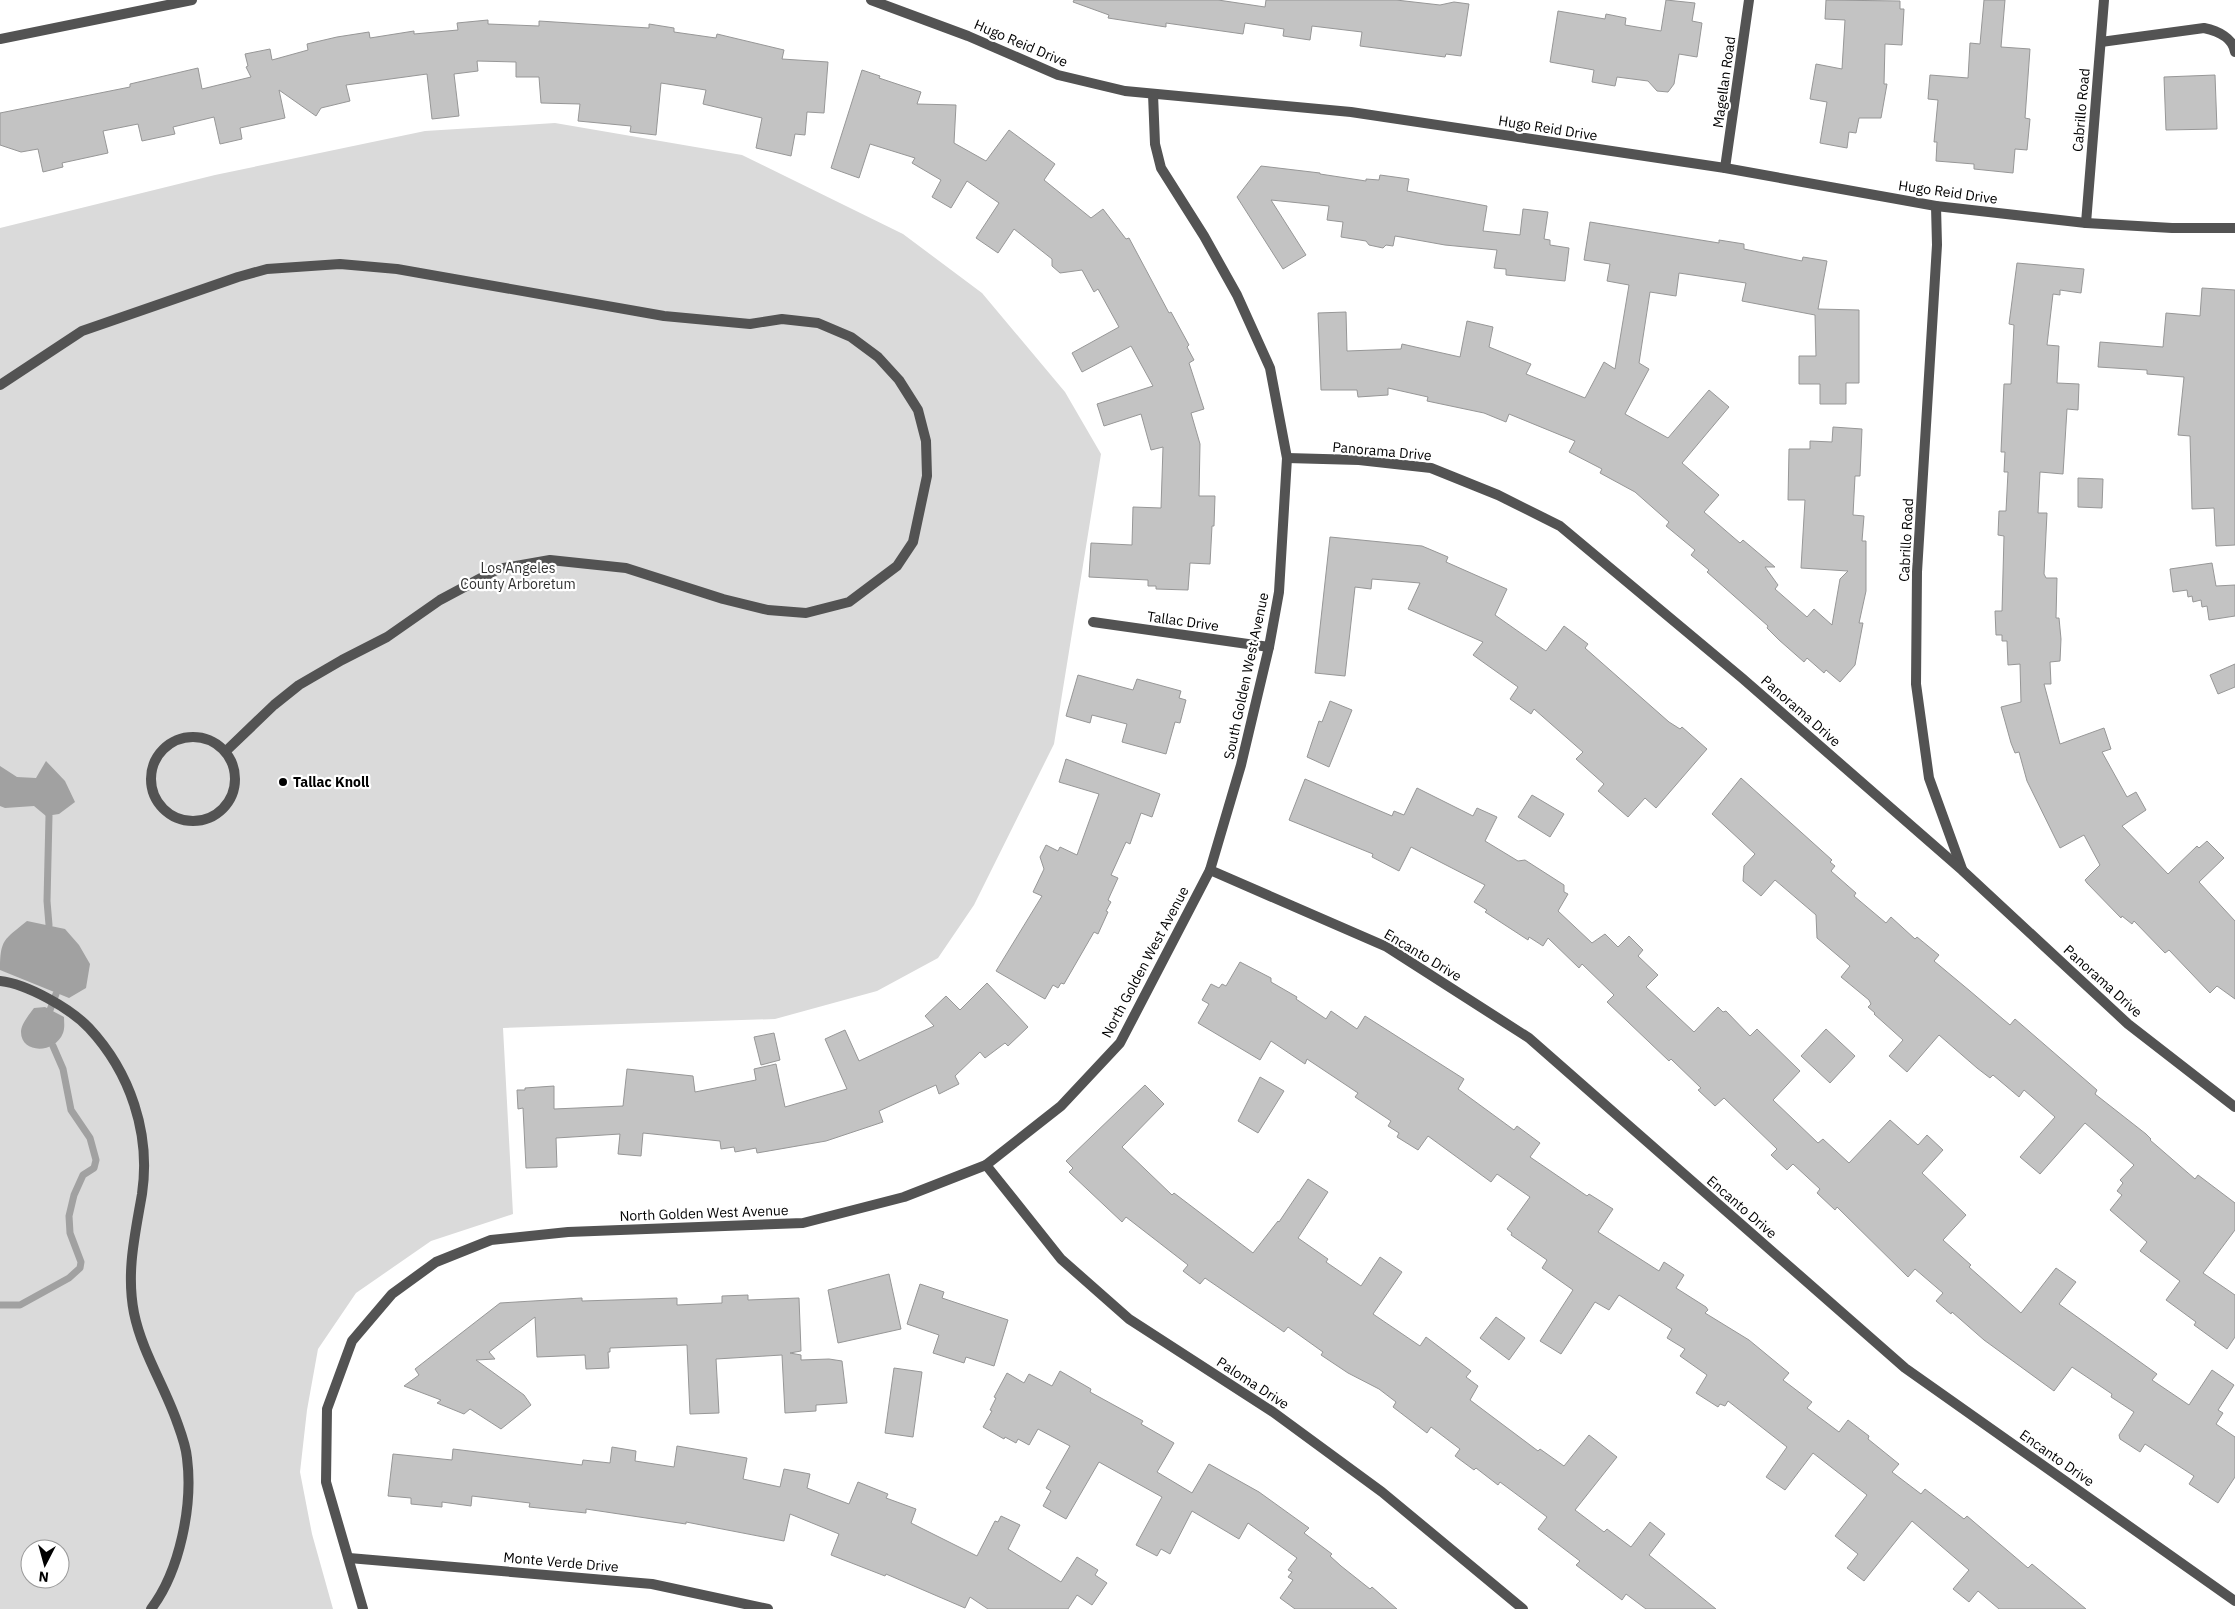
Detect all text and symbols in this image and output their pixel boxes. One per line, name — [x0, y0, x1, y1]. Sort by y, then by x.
street label: Hugo Reid Drive — [971, 15, 1071, 71]
street label: Magellan Road — [1709, 35, 1739, 129]
street label: Cabrillo Road — [2068, 67, 2094, 153]
street label: Hugo Reid Drive — [1497, 111, 1599, 145]
street label: Hugo Reid Drive — [1897, 176, 1999, 208]
street label: Panorama Drive — [1332, 438, 1433, 464]
street label: Cabrillo Road — [1895, 498, 1917, 582]
park label: Los Angeles County Arboretum — [460, 559, 576, 593]
street label: South Golden West Avenue — [1220, 591, 1273, 761]
street label: Tallac Drive — [1146, 607, 1220, 635]
street label: Panorama Drive — [1757, 672, 1845, 751]
place label: Tallac Knoll — [293, 773, 369, 791]
marker: Tallac Knoll — [277, 776, 289, 788]
street label: North Golden West Avenue — [1097, 883, 1193, 1041]
street label: Encanto Drive — [1381, 925, 1465, 985]
street label: Panorama Drive — [2060, 941, 2146, 1021]
street label: Encanto Drive — [1703, 1172, 1781, 1243]
street label: North Golden West Avenue — [619, 1201, 789, 1225]
street label: Paloma Drive — [1213, 1353, 1293, 1413]
street label: Encanto Drive — [2016, 1426, 2098, 1491]
north arrow — [20, 1539, 70, 1589]
street label: Monte Verde Drive — [503, 1548, 620, 1576]
text: N — [38, 1567, 50, 1586]

